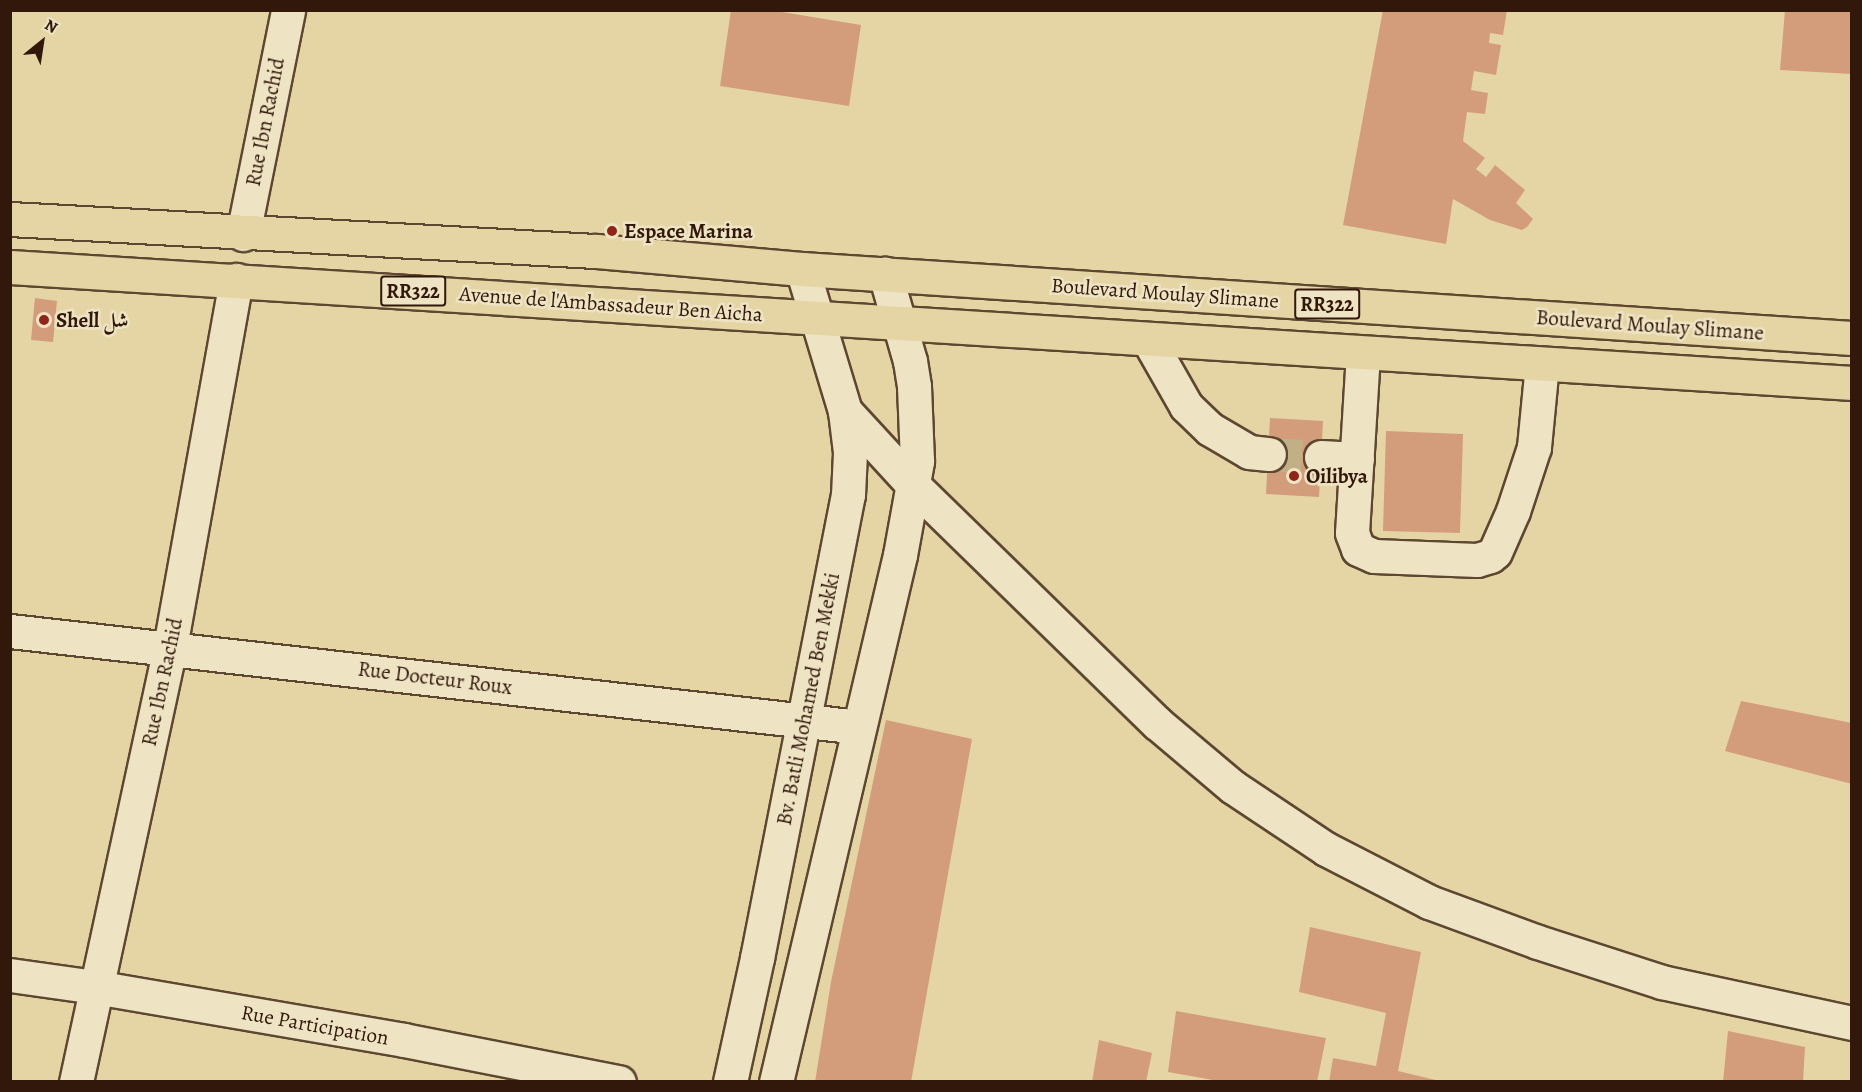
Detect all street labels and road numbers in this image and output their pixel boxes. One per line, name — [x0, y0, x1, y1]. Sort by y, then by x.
street label: Rue Ibn Rachid — [240, 56, 290, 188]
street label: Boulevard Moulay Slimane — [1050, 272, 1280, 314]
road number: RR322 — [380, 274, 446, 308]
street label: Avenue de l'Ambassadeur Ben Aicha — [458, 281, 764, 327]
road number: RR322 — [1294, 287, 1360, 321]
street label: Boulevard Moulay Slimane — [1535, 304, 1765, 346]
street label: Bv. Batli Mohamed Ben Mekki — [771, 570, 845, 828]
street label: Rue Ibn Rachid — [136, 616, 188, 748]
street label: Rue Docteur Roux — [356, 656, 514, 700]
street label: Rue Participation — [239, 1000, 391, 1050]

